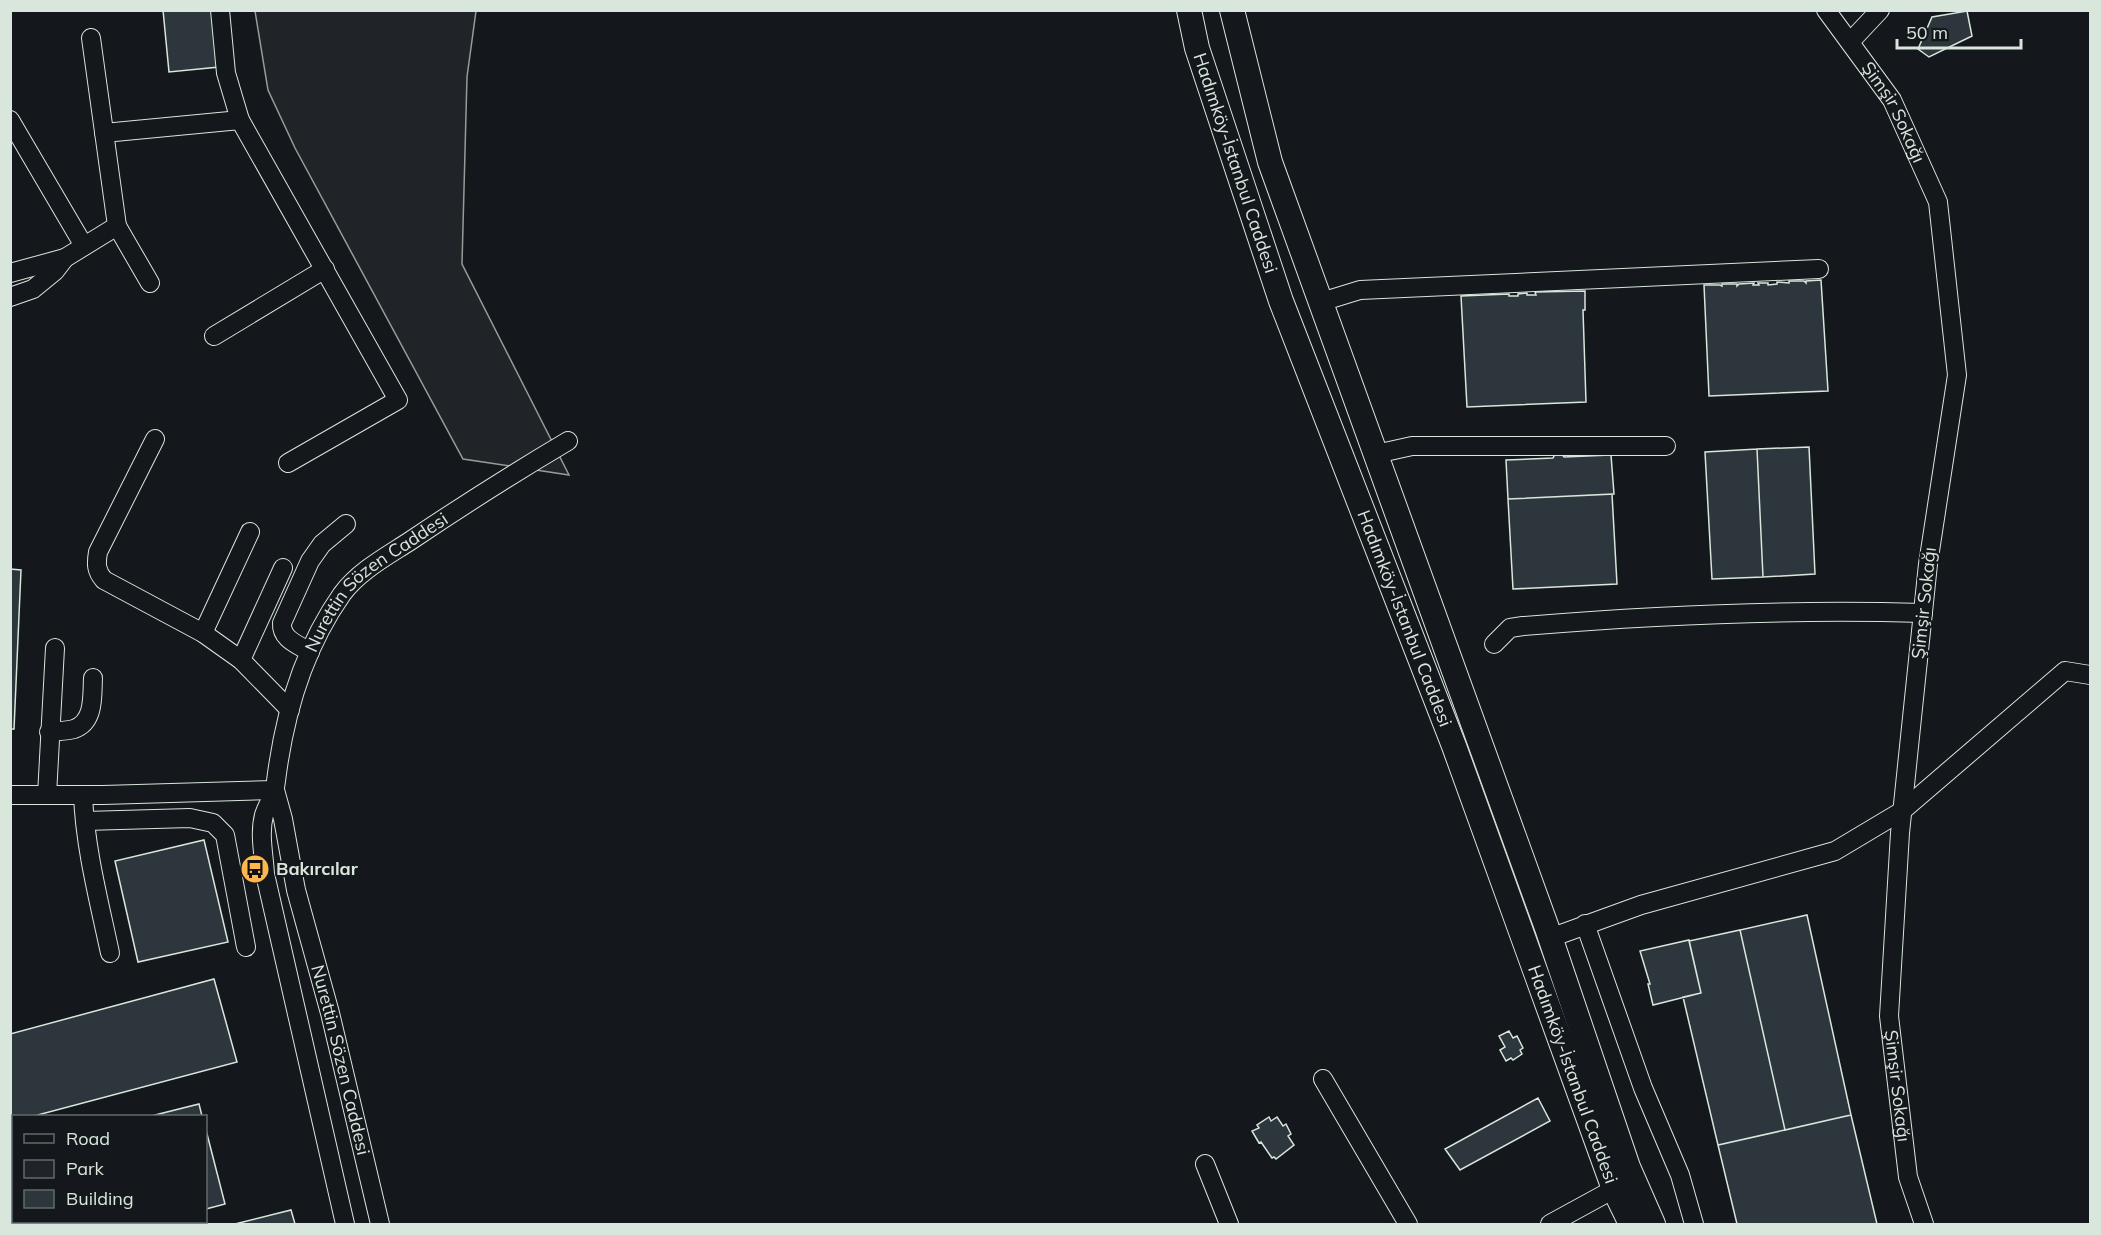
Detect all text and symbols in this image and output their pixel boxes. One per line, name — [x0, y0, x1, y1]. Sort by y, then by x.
scale bar — [1897, 12, 2022, 50]
text: 50 m — [1906, 21, 1948, 44]
street label: Hadımköy-İstanbul Caddesi — [1188, 50, 1283, 276]
street label: Şimşir Sokağı — [1857, 57, 1931, 166]
street label: Nurettin Sözen Caddesi — [299, 507, 452, 656]
street label: Hadımköy-İstanbul Caddesi — [1352, 507, 1457, 730]
street label: Şimşir Sokağı — [1906, 546, 1941, 660]
bus stop icon: Bakırcılar — [239, 853, 271, 885]
place label: Bakırcılar — [276, 857, 359, 880]
street label: Nurettin Sözen Caddesi — [306, 962, 375, 1157]
street label: Hadımköy-İstanbul Caddesi — [1523, 962, 1623, 1187]
street label: Şimşir Sokağı — [1880, 1029, 1916, 1143]
legend — [12, 1115, 207, 1223]
text: Road — [66, 1127, 110, 1150]
text: Park — [66, 1157, 105, 1180]
text: Building — [66, 1187, 134, 1210]

